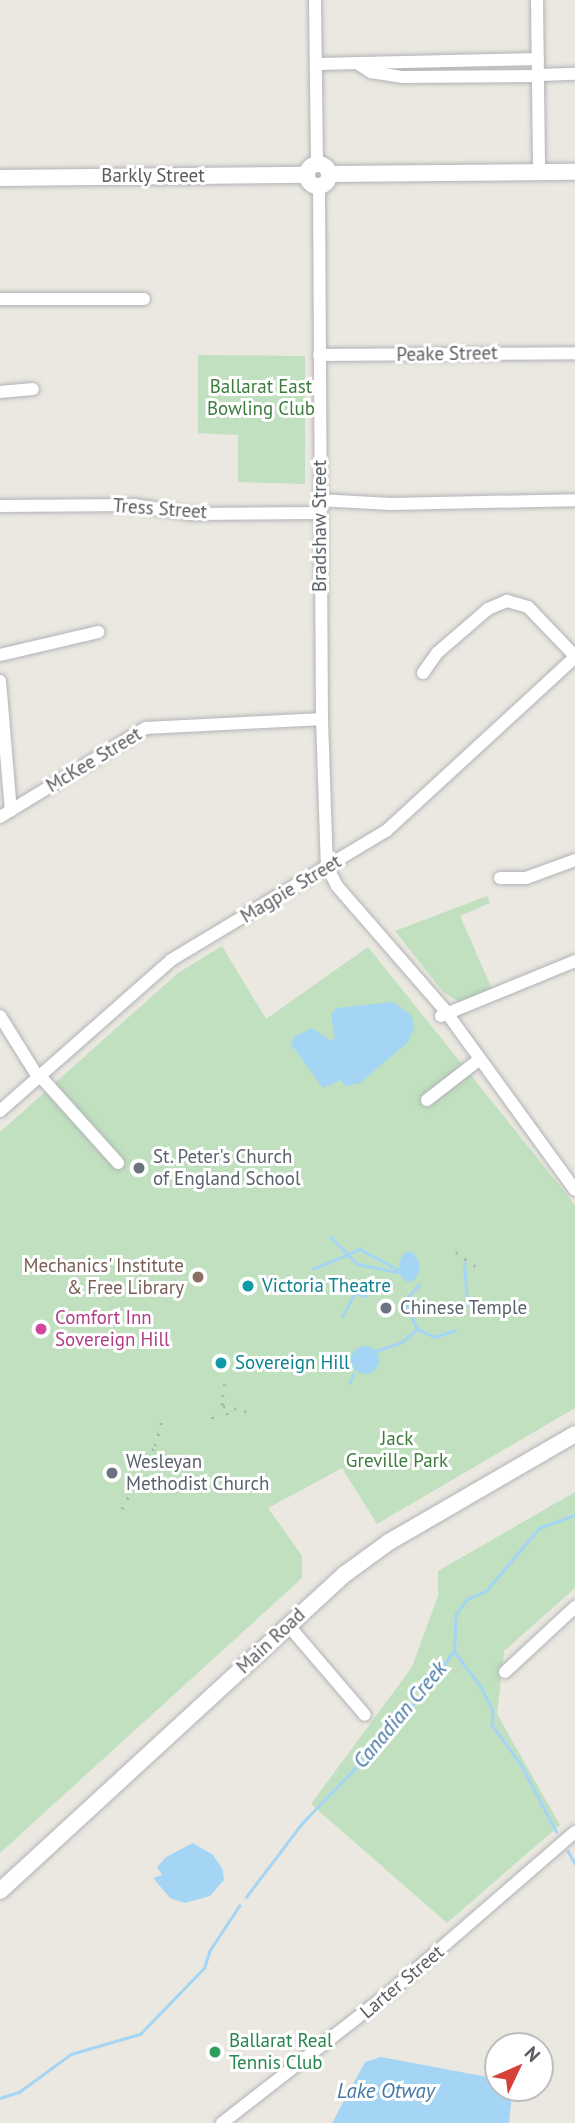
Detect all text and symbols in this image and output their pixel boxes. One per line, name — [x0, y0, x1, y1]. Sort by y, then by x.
street label: Barkly Street — [101, 165, 205, 187]
street label: Peake Street — [396, 342, 498, 366]
park label: Ballarat East Bowling Club — [207, 376, 315, 420]
street label: Bradshaw Street — [309, 460, 331, 592]
street label: Tress Street — [112, 494, 208, 524]
street label: McKee Street — [42, 723, 146, 797]
street label: Magpie Street — [237, 850, 345, 928]
place label: St. Peter's Church of England School — [153, 1146, 300, 1190]
marker: St. Peter's Church of England School — [131, 1160, 147, 1176]
place label: Mechanics' Institute & Free Library — [22, 1255, 184, 1299]
marker: Mechanics' Institute & Free Library — [190, 1269, 206, 1285]
place label: Victoria Theatre — [262, 1275, 391, 1297]
marker: Victoria Theatre — [240, 1278, 256, 1294]
place label: Chinese Temple — [400, 1297, 528, 1319]
marker: Chinese Temple — [378, 1300, 394, 1316]
place label: Comfort Inn Sovereign Hill — [55, 1307, 169, 1351]
marker: Comfort Inn Sovereign Hill — [33, 1321, 49, 1337]
place label: Sovereign Hill — [235, 1352, 349, 1374]
marker: Sovereign Hill — [213, 1355, 229, 1371]
park label: Jack Greville Park — [346, 1428, 448, 1472]
place label: Wesleyan Methodist Church — [126, 1451, 269, 1495]
marker: Wesleyan Methodist Church — [104, 1465, 120, 1481]
street label: Main Road — [232, 1604, 310, 1678]
water label: Canadian Creek — [348, 1657, 452, 1773]
street label: Larter Street — [356, 1941, 448, 2023]
place label: Ballarat Real Tennis Club — [229, 2030, 332, 2074]
north arrow — [484, 2032, 554, 2102]
text: N — [520, 2041, 546, 2067]
marker: Ballarat Real Tennis Club — [207, 2044, 223, 2060]
water label: Lake Otway — [337, 2078, 435, 2104]

